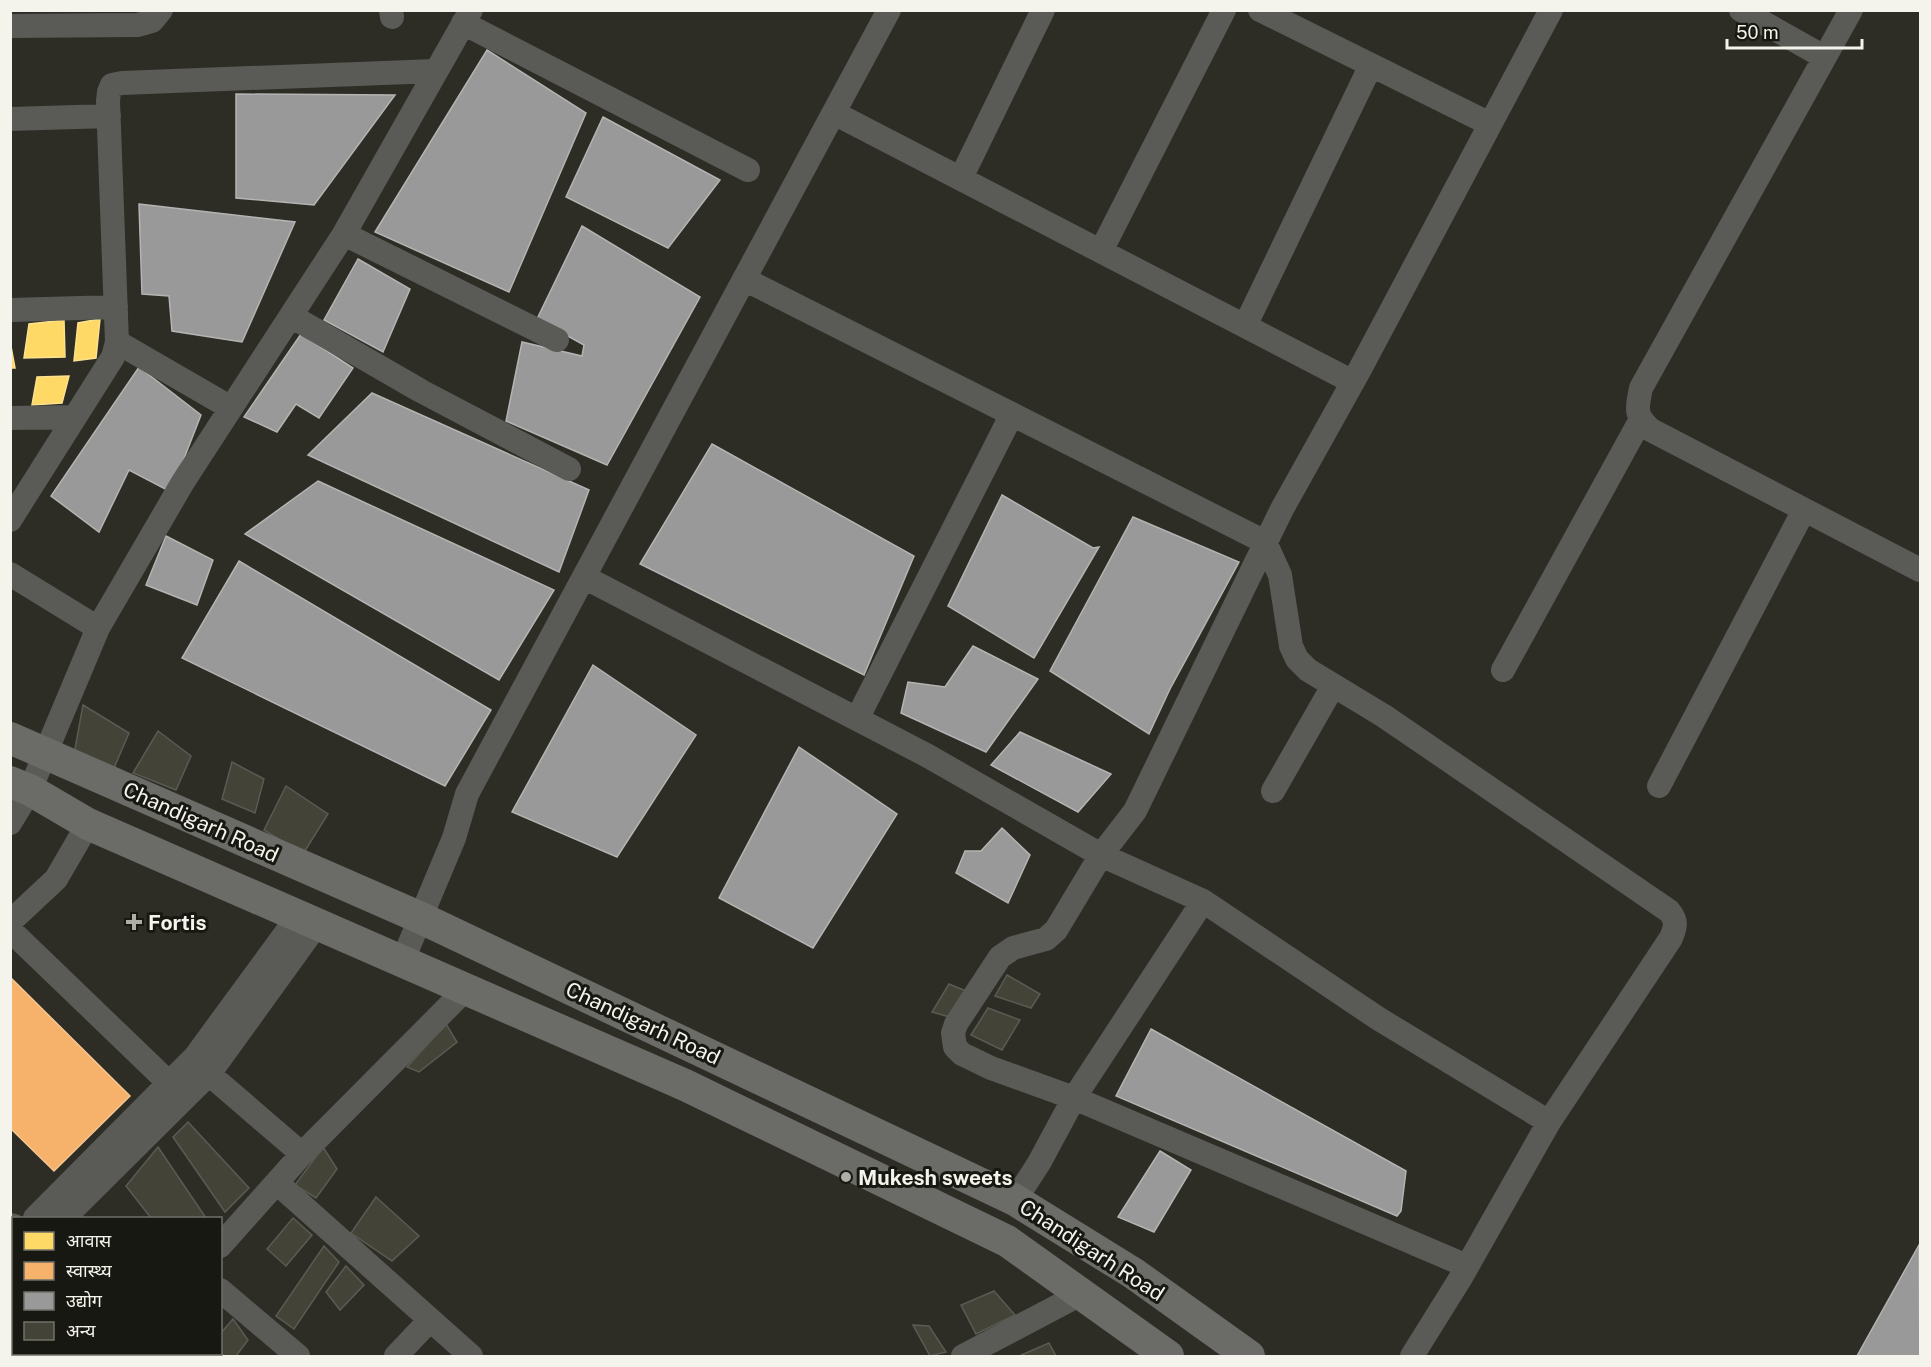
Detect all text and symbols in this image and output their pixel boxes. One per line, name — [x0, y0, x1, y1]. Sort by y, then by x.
scale bar — [1727, 12, 1862, 50]
text: 50 m — [1736, 22, 1779, 43]
street label: Chandigarh Road — [119, 776, 283, 868]
place label: Fortis — [148, 910, 207, 935]
marker: Fortis — [125, 913, 143, 931]
street label: Chandigarh Road — [562, 976, 724, 1070]
place label: Mukesh sweets — [858, 1165, 1013, 1190]
marker: Mukesh sweets — [839, 1170, 853, 1184]
street label: Chandigarh Road — [1015, 1194, 1169, 1306]
legend — [12, 1217, 222, 1355]
text: आवास — [66, 1230, 112, 1251]
text: स्वास्थ्य — [66, 1260, 112, 1281]
text: उद्योग — [66, 1290, 103, 1311]
text: अन्य — [66, 1320, 96, 1341]

